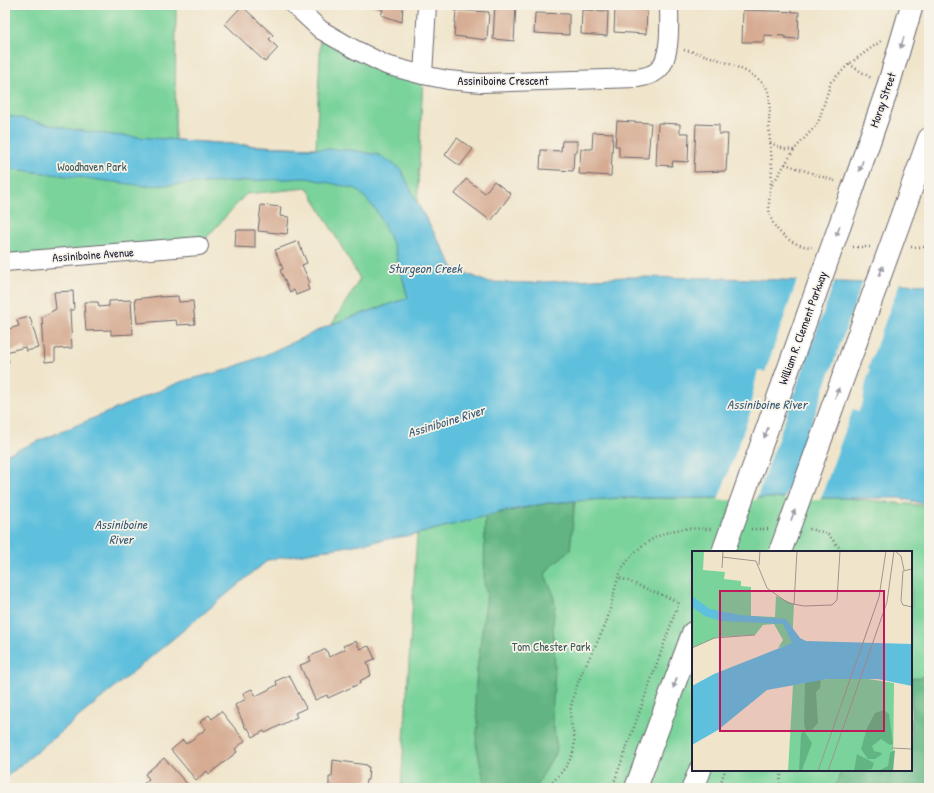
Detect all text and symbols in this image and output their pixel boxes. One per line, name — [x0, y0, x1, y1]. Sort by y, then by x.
one-way arrow — [899, 37, 905, 49]
street label: Moray Street — [865, 69, 900, 130]
street label: Assiniboine Crescent — [458, 72, 549, 89]
park label: Woodhaven Park — [57, 158, 127, 175]
one-way arrow — [857, 160, 863, 172]
one-way arrow — [834, 226, 840, 238]
street label: Assiniboine Avenue — [52, 243, 135, 266]
water label: Sturgeon Creek — [388, 259, 463, 278]
one-way arrow — [879, 264, 885, 276]
street label: William R. Clement Parkway — [774, 269, 831, 387]
one-way arrow — [835, 387, 841, 399]
water label: Assiniboine River — [727, 395, 809, 413]
water label: Assiniboine River — [405, 400, 489, 441]
one-way arrow — [762, 427, 768, 439]
one-way arrow — [791, 509, 797, 521]
water label: Assiniboine River — [95, 515, 148, 548]
inset map — [692, 551, 912, 771]
park label: Tom Chester Park — [512, 638, 590, 655]
one-way arrow — [671, 677, 677, 689]

